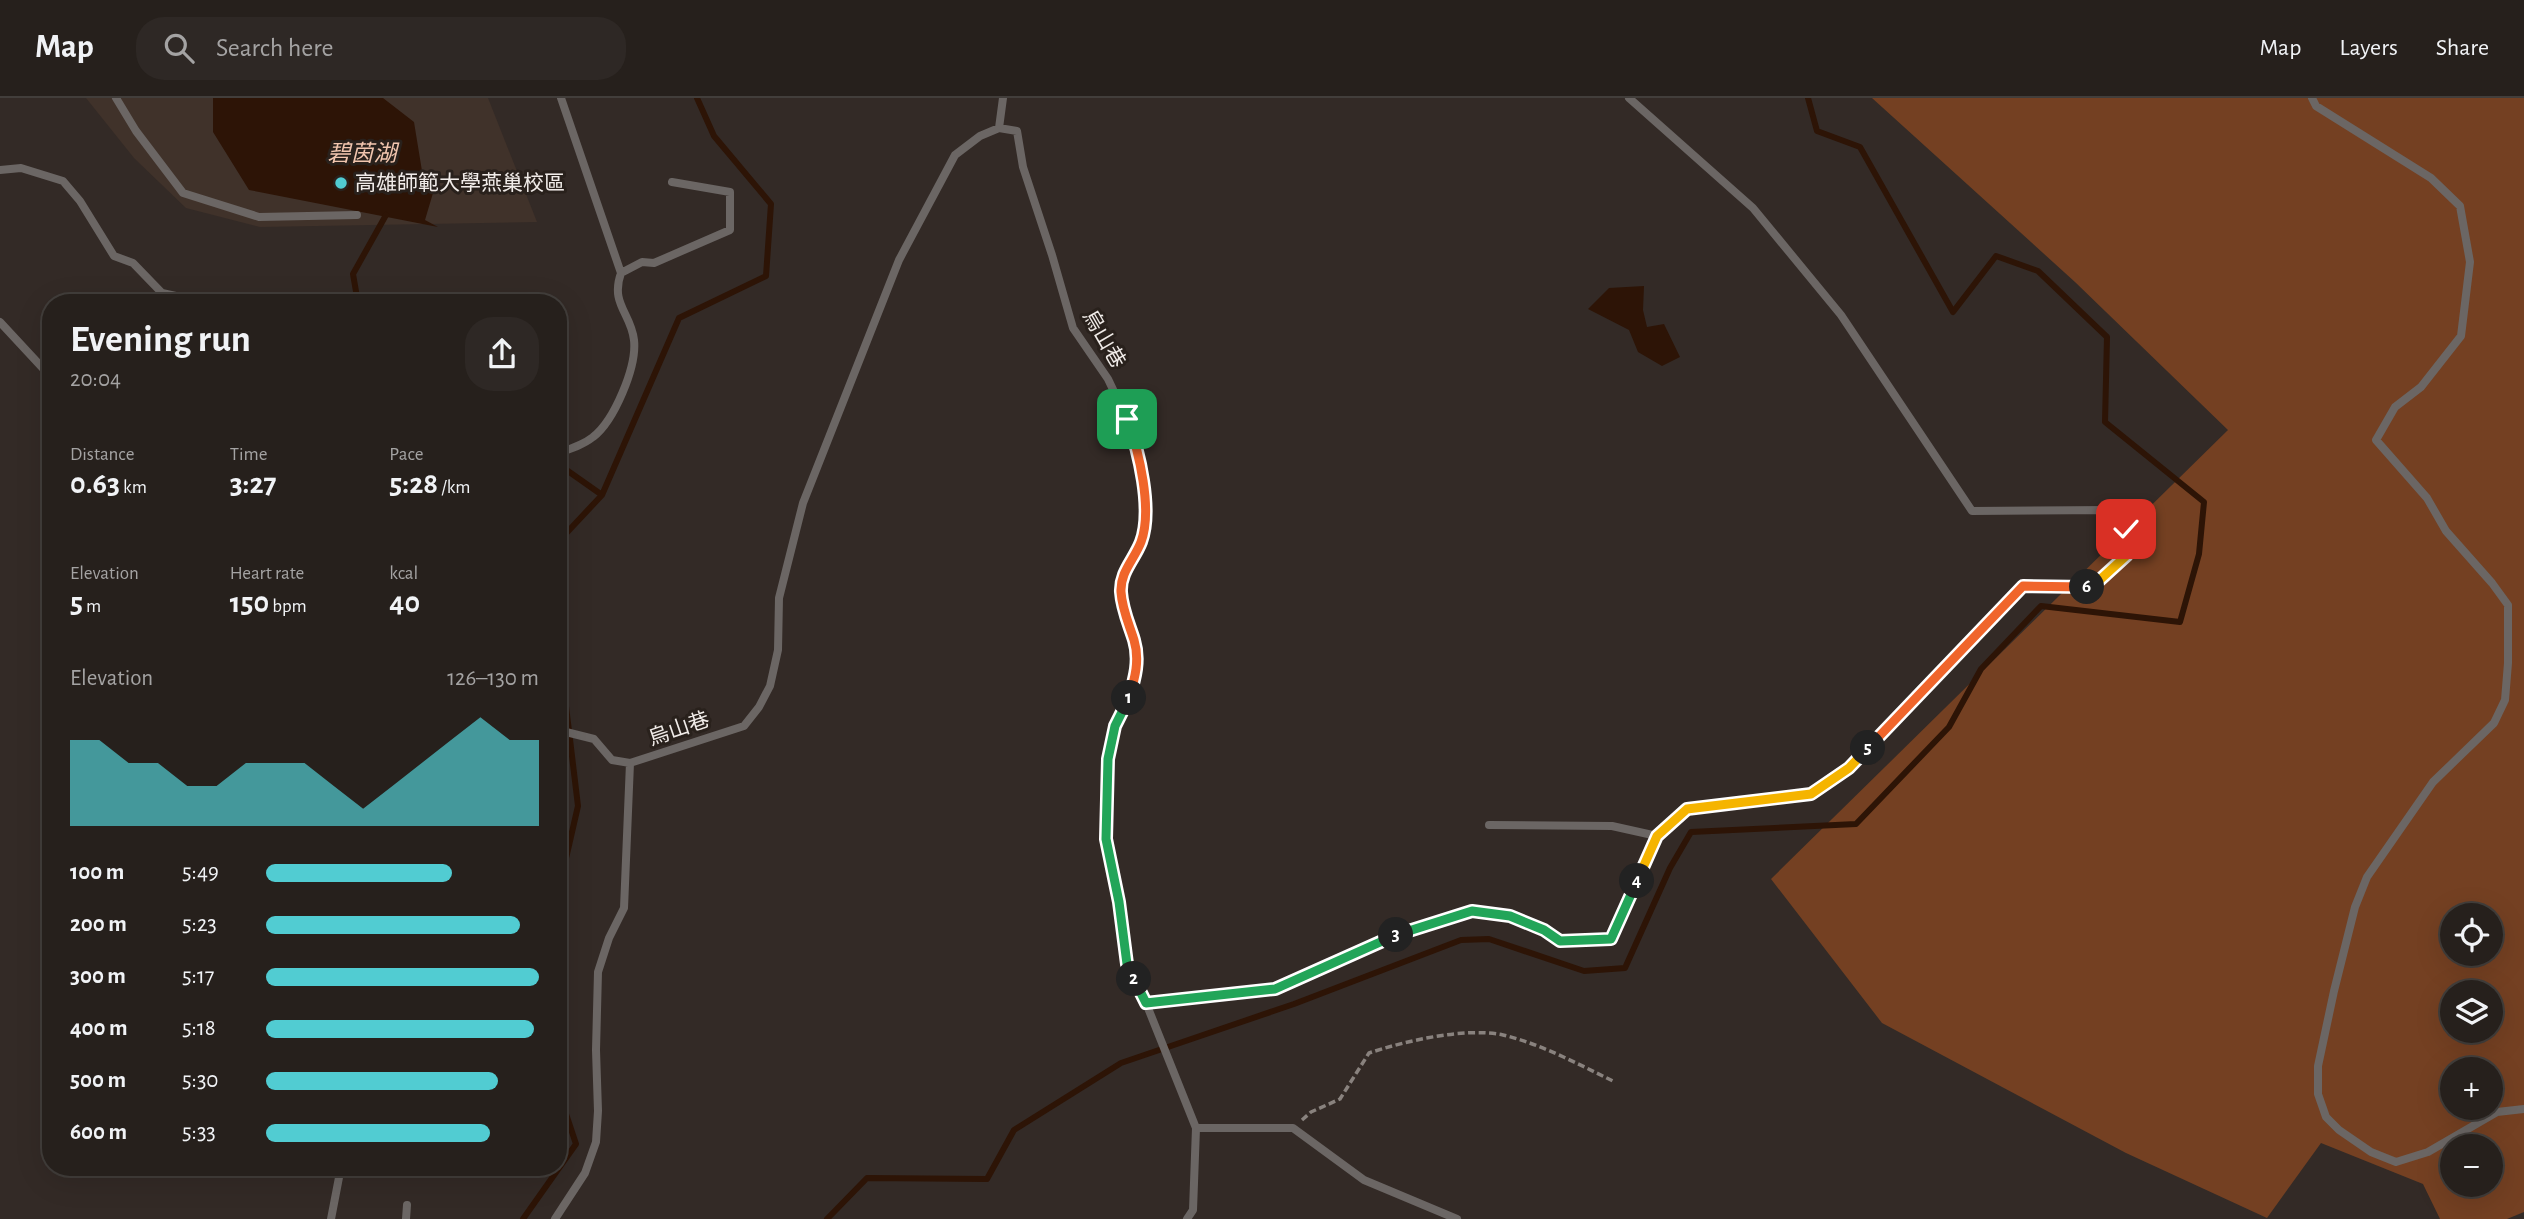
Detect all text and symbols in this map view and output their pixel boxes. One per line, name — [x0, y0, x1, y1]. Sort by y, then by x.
search box — [136, 17, 626, 80]
icon: search — [160, 29, 198, 67]
text: Map — [35, 31, 94, 64]
text: Search here — [216, 35, 334, 61]
text: Map — [2259, 36, 2301, 60]
text: Layers — [2339, 36, 2398, 60]
text: Share — [2436, 36, 2489, 60]
water label: 碧茵湖 — [328, 141, 400, 166]
place label: 高雄師範大學燕巢校區 — [355, 172, 565, 194]
marker: 高雄師範大學燕巢校區 — [333, 175, 349, 191]
street label: 烏山巷 — [1079, 306, 1130, 372]
button: share — [465, 317, 539, 391]
text: Evening run — [70, 321, 251, 359]
text: 20:04 — [70, 368, 121, 391]
pin — [1097, 389, 1157, 449]
icon: arrive — [1108, 400, 1146, 438]
text: Distance — [70, 445, 134, 464]
text: Time — [230, 445, 268, 464]
text: Pace — [389, 445, 424, 464]
text: 0.63 — [70, 469, 120, 499]
text: 3:27 — [230, 469, 277, 499]
text: 5:28 — [389, 469, 438, 499]
text: km — [120, 478, 147, 497]
text: /km — [438, 478, 471, 497]
pin — [2096, 499, 2156, 559]
icon: check — [2107, 510, 2145, 548]
text: Elevation — [70, 564, 139, 583]
text: Heart rate — [230, 564, 304, 583]
text: kcal — [389, 564, 418, 583]
pin: 6 — [2070, 570, 2104, 604]
text: 6 — [2082, 577, 2091, 596]
text: 5 — [70, 588, 83, 618]
text: 150 — [230, 588, 269, 618]
text: 40 — [389, 588, 420, 618]
text: m — [83, 597, 101, 616]
text: bpm — [269, 597, 307, 616]
text: Elevation — [70, 667, 153, 690]
text: 126–130 m — [447, 667, 539, 690]
pin: 1 — [1112, 680, 1146, 716]
text: 1 — [1125, 688, 1132, 707]
street label: 烏山巷 — [645, 708, 712, 749]
pin: 5 — [1850, 730, 1885, 766]
text: 5 — [1863, 738, 1872, 757]
text: 100 m — [70, 861, 124, 884]
text: 5:49 — [182, 861, 219, 884]
pin: 4 — [1620, 864, 1654, 898]
text: 4 — [1632, 871, 1641, 890]
map controls — [2440, 903, 2503, 1197]
button: locate — [2440, 903, 2503, 966]
text: 200 m — [70, 913, 127, 936]
text: 5:23 — [182, 913, 217, 936]
pin: 3 — [1378, 918, 1414, 952]
text: 3 — [1391, 925, 1400, 944]
pin: 2 — [1116, 962, 1152, 996]
text: 300 m — [70, 965, 126, 988]
text: 5:17 — [182, 965, 214, 988]
text: 2 — [1129, 969, 1138, 988]
button: layers — [2440, 980, 2503, 1043]
text: 400 m — [70, 1017, 128, 1040]
text: 5:18 — [182, 1017, 216, 1040]
button: + — [2440, 1057, 2503, 1120]
text: 500 m — [70, 1069, 126, 1092]
text: 5:30 — [182, 1069, 219, 1092]
text: 600 m — [70, 1121, 127, 1144]
text: 5:33 — [182, 1121, 216, 1144]
button: − — [2440, 1134, 2503, 1197]

